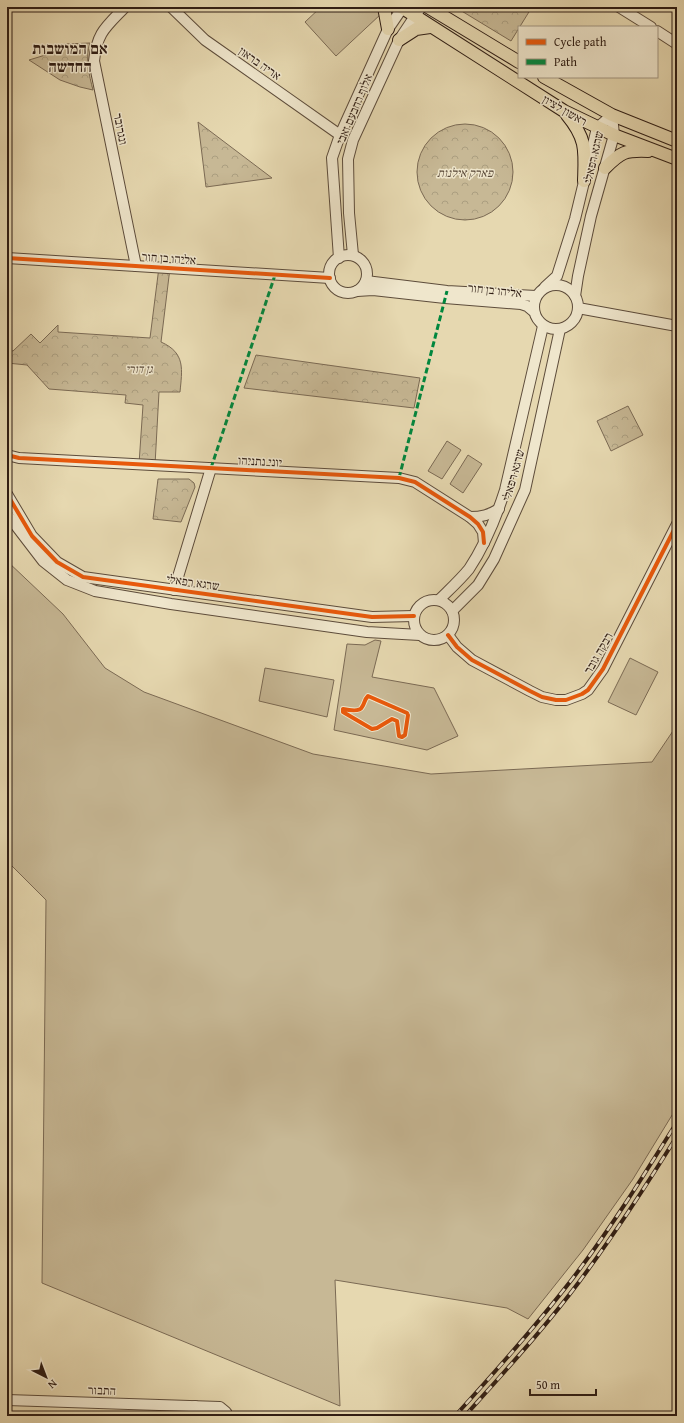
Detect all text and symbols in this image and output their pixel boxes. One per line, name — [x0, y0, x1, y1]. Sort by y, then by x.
legend — [518, 26, 658, 78]
text: Cycle path — [554, 33, 607, 50]
district label: אם המושבות החדשה — [32, 36, 108, 78]
street label: אריה בראון — [235, 42, 285, 84]
text: Path — [554, 53, 577, 70]
street label: אלוף רחבעם זאבי — [331, 71, 377, 147]
street label: ראשון לציון — [540, 90, 590, 130]
street label: ונגרובר — [110, 112, 132, 146]
street label: שרגא רפאלי — [579, 129, 607, 185]
park label: פארק אילנות — [437, 164, 494, 181]
street label: אליהו בן חור — [141, 248, 197, 268]
street label: אליהו בן חור — [467, 279, 523, 301]
park label: גן דורי — [126, 360, 153, 377]
street label: שרגא רפאלי — [497, 447, 529, 503]
street label: יוני נתניהו — [238, 451, 282, 471]
street label: שרגא רפאלי — [165, 570, 221, 594]
street label: רבקה גובר — [579, 629, 617, 677]
north arrow — [26, 1357, 66, 1397]
scale bar — [530, 1371, 596, 1397]
text: N — [44, 1376, 61, 1393]
text: 50 m — [536, 1376, 560, 1393]
street label: התבור — [88, 1381, 116, 1399]

